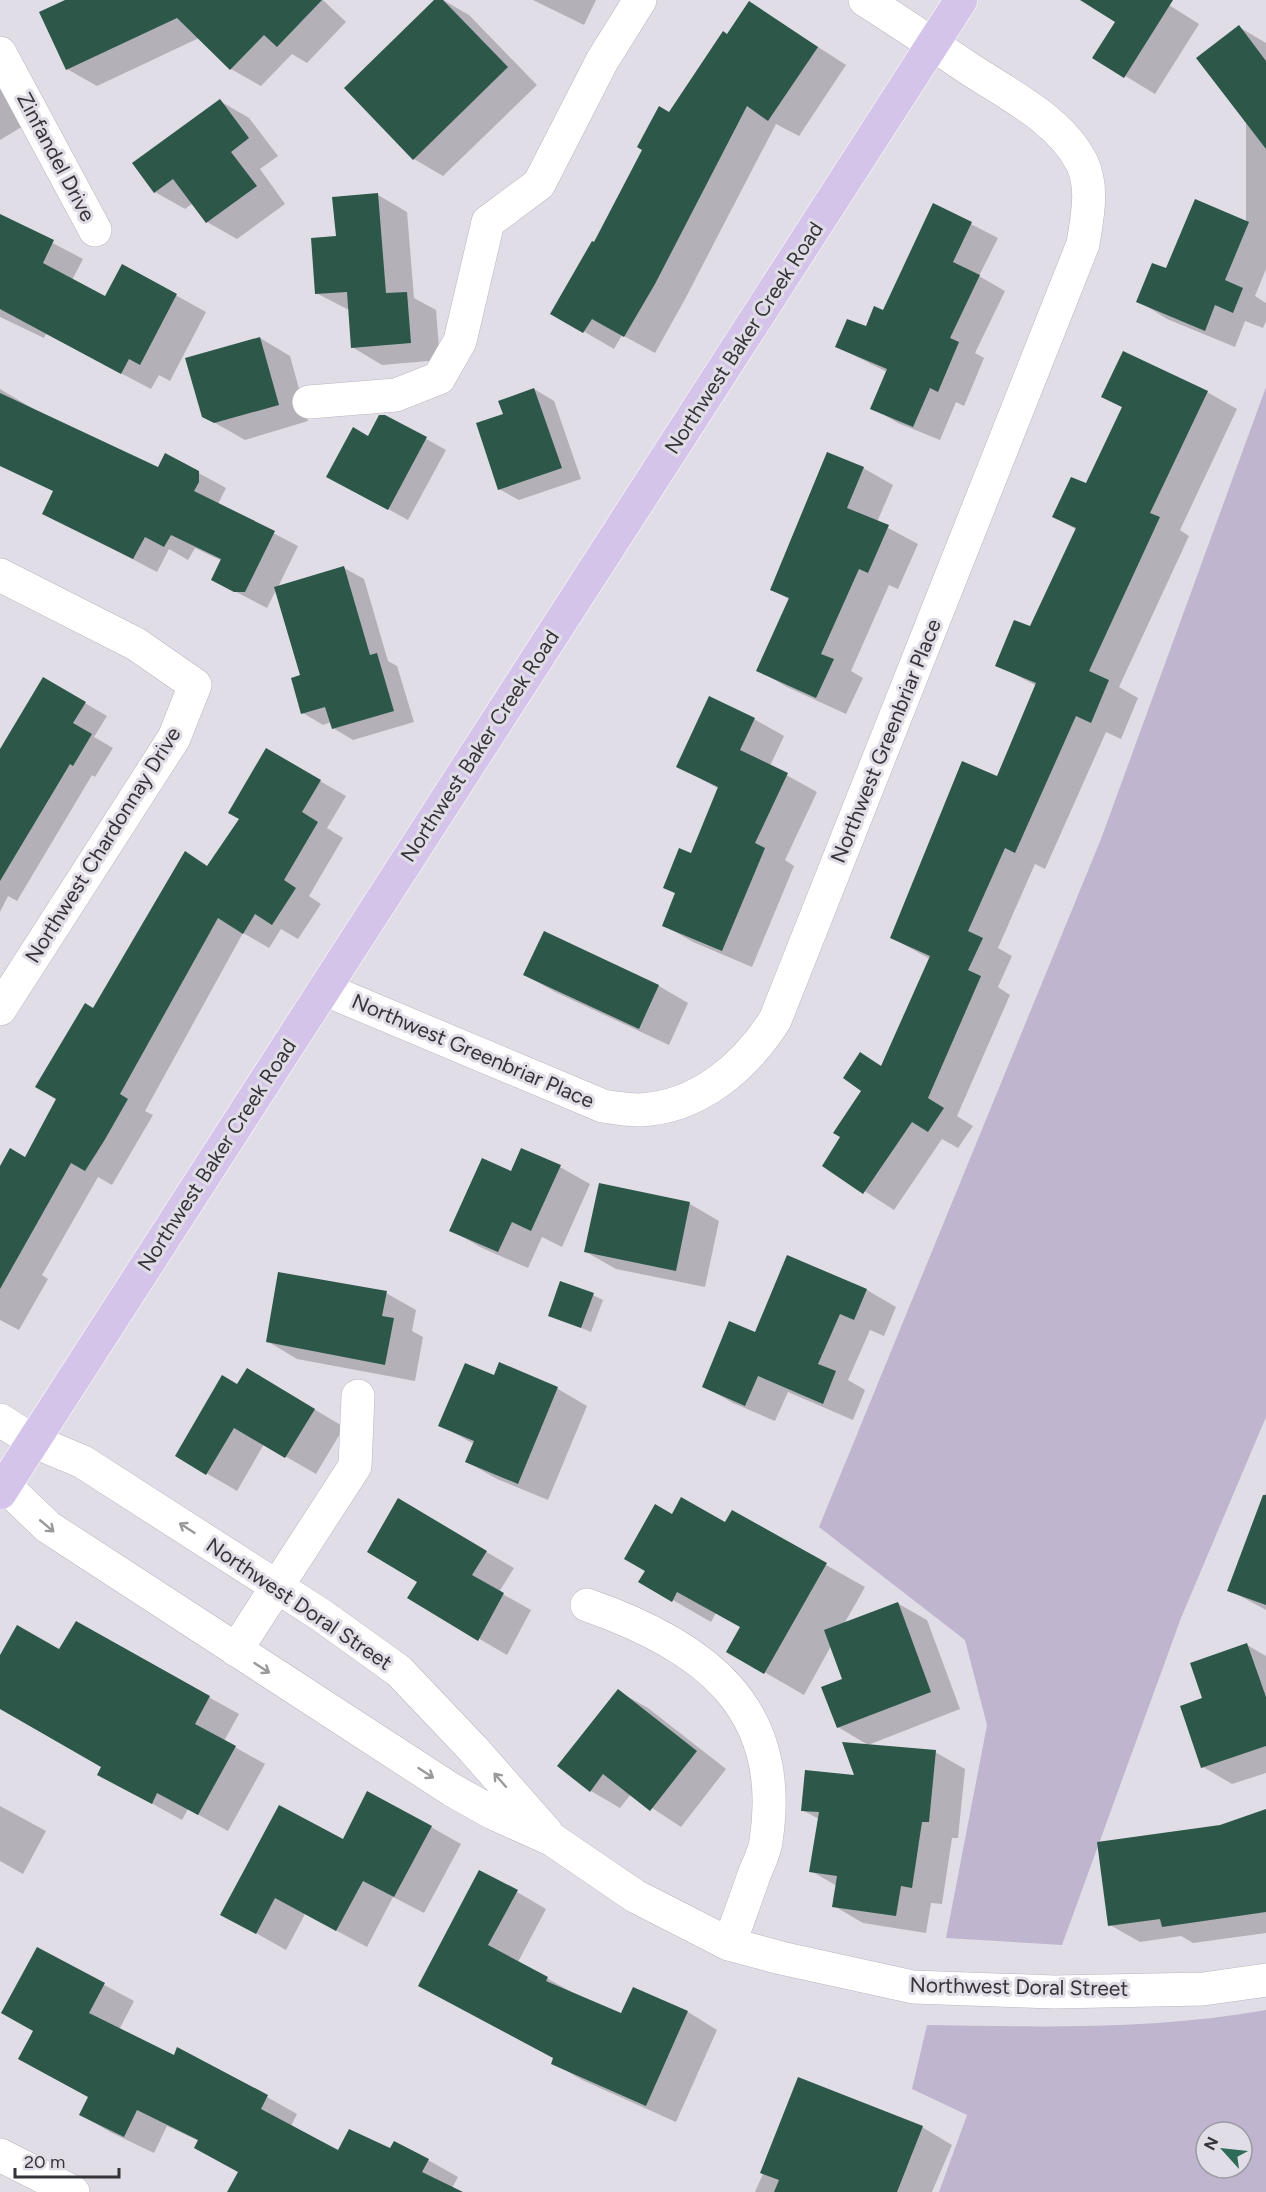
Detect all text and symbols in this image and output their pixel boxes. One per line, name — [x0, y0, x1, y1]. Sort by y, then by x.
street label: Zinfandel Drive — [12, 88, 101, 225]
street label: Northwest Baker Creek Road — [659, 217, 828, 458]
street label: Northwest Greenbriar Place — [825, 615, 946, 866]
street label: Northwest Baker Creek Road — [395, 625, 564, 866]
street label: Northwest Chardonnay Drive — [19, 722, 186, 967]
street label: Northwest Greenbriar Place — [348, 988, 598, 1113]
street label: Northwest Baker Creek Road — [132, 1034, 301, 1275]
one-way arrow — [39, 1519, 55, 1532]
one-way arrow — [179, 1522, 196, 1534]
street label: Northwest Doral Street — [202, 1532, 397, 1675]
one-way arrow — [253, 1662, 270, 1674]
one-way arrow — [417, 1768, 434, 1780]
one-way arrow — [494, 1772, 507, 1788]
street label: Northwest Doral Street — [909, 1972, 1129, 2001]
north arrow — [1194, 2120, 1254, 2180]
text: N — [1200, 2134, 1222, 2153]
scale bar — [15, 2141, 118, 2179]
text: 20 m — [24, 2151, 65, 2173]

